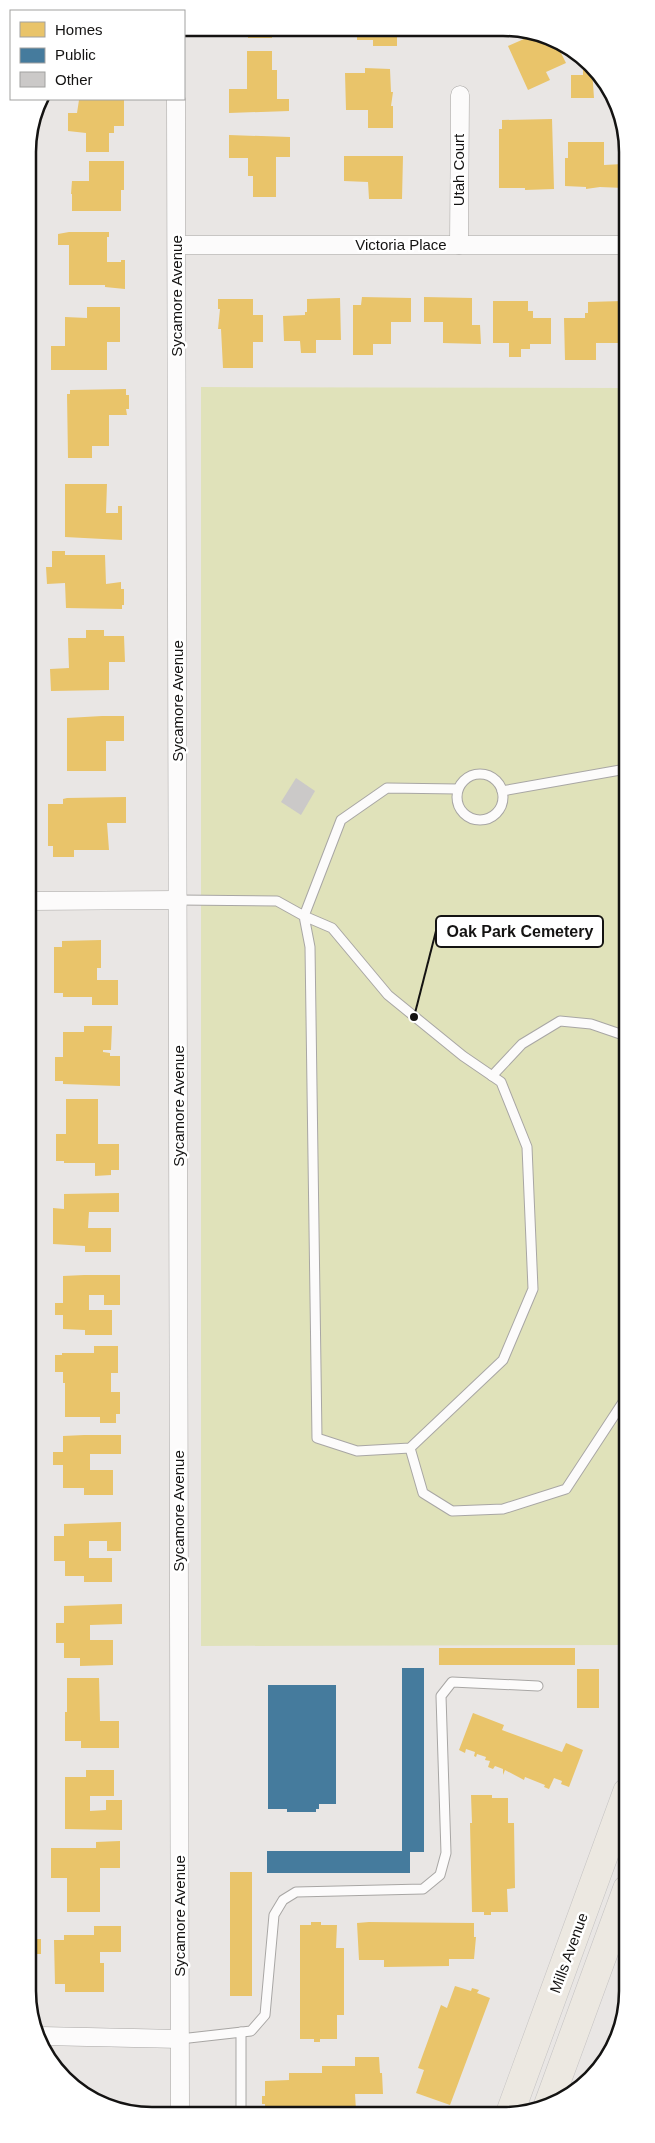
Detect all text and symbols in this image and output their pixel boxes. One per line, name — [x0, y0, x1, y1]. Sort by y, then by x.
legend — [10, 10, 185, 100]
text: Homes — [55, 21, 103, 38]
text: Public — [55, 46, 96, 63]
text: Other — [55, 71, 93, 88]
street label: Utah Court — [450, 133, 467, 206]
street label: Sycamore Avenue — [168, 235, 185, 357]
street label: Victoria Place — [355, 236, 447, 253]
street label: Sycamore Avenue — [169, 640, 186, 762]
callout: Oak Park Cemetery — [436, 916, 603, 947]
text: Oak Park Cemetery — [447, 923, 593, 940]
street label: Sycamore Avenue — [170, 1045, 187, 1167]
street label: Sycamore Avenue — [170, 1450, 187, 1572]
street label: Sycamore Avenue — [171, 1855, 188, 1977]
street label: Mills Avenue — [546, 1910, 591, 1995]

